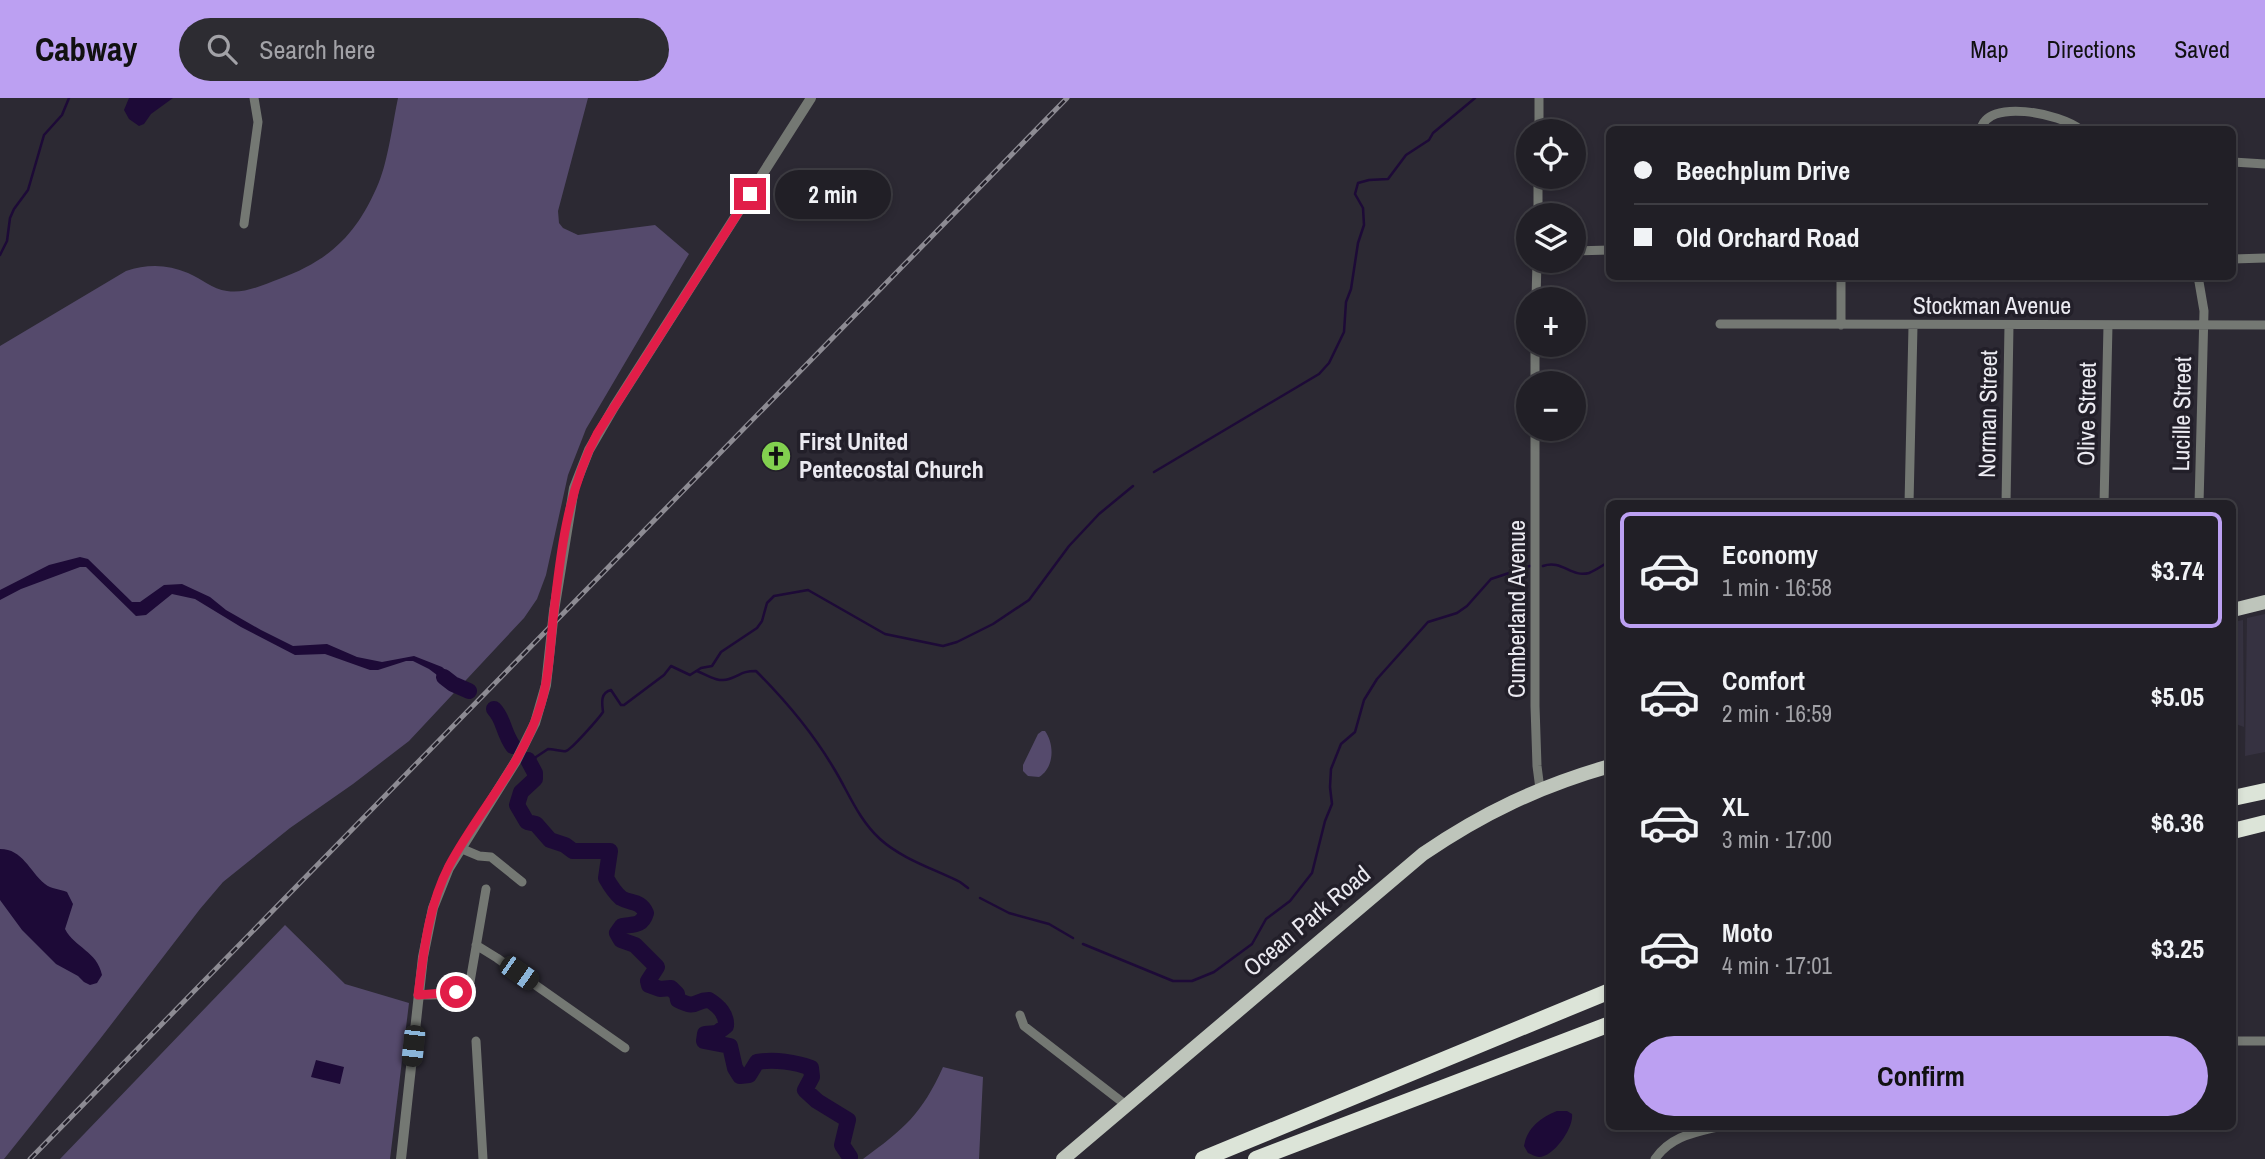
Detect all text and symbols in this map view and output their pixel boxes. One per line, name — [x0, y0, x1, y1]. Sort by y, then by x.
search box — [179, 18, 669, 81]
text: Cabway — [35, 27, 137, 71]
icon: search — [203, 30, 241, 68]
text: Search here — [259, 32, 375, 67]
text: Map — [1970, 33, 2008, 65]
text: Directions — [2046, 33, 2136, 65]
text: Saved — [2174, 33, 2230, 65]
map controls — [1516, 119, 1586, 441]
button: locate — [1516, 119, 1586, 189]
text: Beechplum Drive — [1676, 153, 1850, 188]
callout: 2 min — [774, 170, 890, 218]
route end — [734, 178, 766, 210]
text: 2 min — [808, 179, 858, 210]
button: layers — [1516, 203, 1586, 273]
text: Old Orchard Road — [1676, 220, 1860, 255]
button: + — [1516, 287, 1586, 357]
street label: Stockman Avenue — [1913, 289, 2071, 321]
street label: Norman Street — [1970, 349, 2004, 478]
street label: Lucille Street — [2164, 356, 2198, 472]
street label: Olive Street — [2069, 361, 2103, 466]
button: − — [1516, 371, 1586, 441]
place label: First United Pentecostal Church — [799, 425, 984, 485]
church icon: First United Pentecostal Church — [759, 439, 793, 473]
street label: Cumberland Avenue — [1500, 520, 1532, 698]
text: Economy — [1722, 537, 1818, 572]
icon: car — [1638, 539, 1701, 602]
text: $3.74 — [2151, 553, 2204, 588]
text: 1 min · 16:58 — [1722, 572, 1832, 603]
text: Comfort — [1722, 663, 1805, 698]
icon: car — [1638, 665, 1701, 728]
text: $5.05 — [2151, 679, 2204, 714]
text: 2 min · 16:59 — [1722, 698, 1832, 729]
text: XL — [1722, 789, 1749, 824]
icon: car — [1638, 791, 1701, 854]
text: $6.36 — [2151, 805, 2204, 840]
text: 3 min · 17:00 — [1722, 824, 1832, 855]
street label: Ocean Park Road — [1236, 858, 1377, 983]
text: Moto — [1722, 915, 1773, 950]
icon: car — [1638, 917, 1701, 980]
text: $3.25 — [2151, 931, 2204, 966]
text: 4 min · 17:01 — [1722, 950, 1832, 981]
car — [496, 952, 543, 994]
route start — [440, 976, 472, 1008]
car — [401, 1024, 426, 1068]
button: Confirm — [1634, 1036, 2208, 1116]

